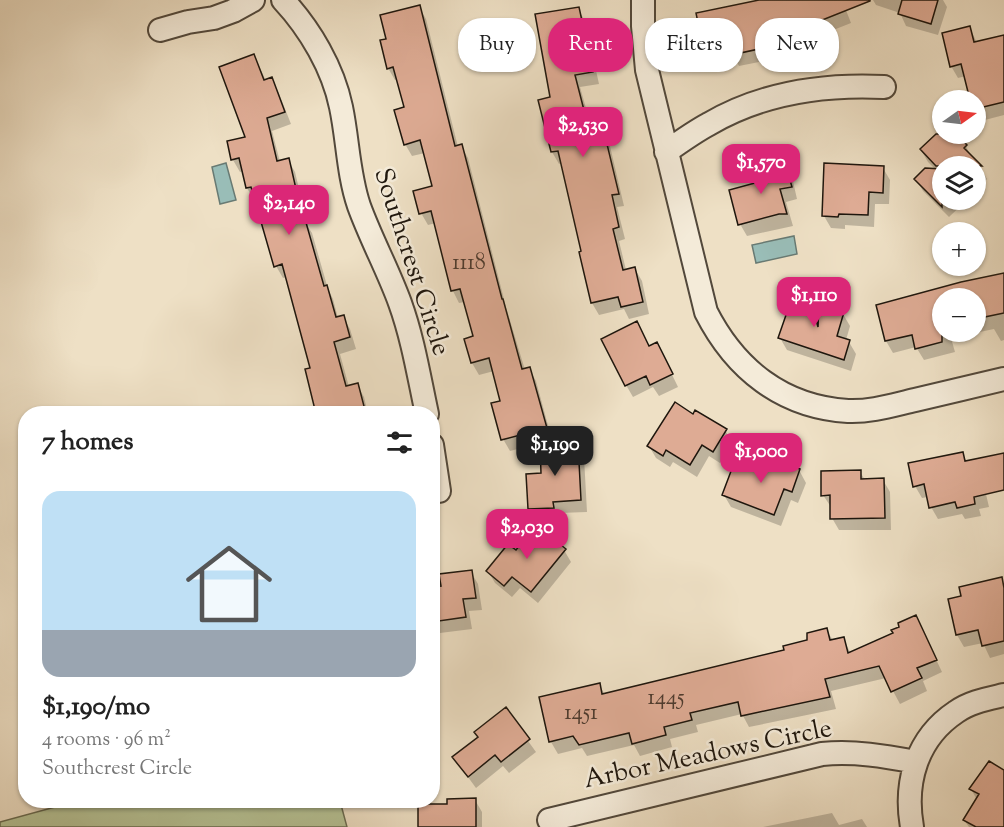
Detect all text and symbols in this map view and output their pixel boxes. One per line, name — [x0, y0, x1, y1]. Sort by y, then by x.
chip: Buy — [458, 18, 536, 72]
chip: Rent — [548, 18, 633, 72]
chip: Filters — [645, 18, 743, 72]
chip: New — [755, 18, 839, 72]
north arrow — [932, 90, 986, 144]
map controls — [932, 90, 986, 342]
pin: $2,530 — [534, 107, 632, 158]
text: $2,530 — [558, 112, 608, 141]
pin: $1,570 — [712, 144, 810, 195]
text: $1,570 — [736, 149, 786, 178]
button: layers — [932, 156, 986, 210]
street label: Southcrest Circle — [363, 163, 459, 361]
pin: $2,140 — [240, 185, 338, 236]
text: $2,140 — [263, 190, 315, 219]
button: + — [932, 222, 986, 276]
house number: 1118 — [452, 248, 486, 280]
pin: $1,110 — [765, 277, 863, 328]
text: $1,110 — [791, 282, 837, 311]
button: − — [932, 288, 986, 342]
text: 7 homes — [42, 424, 133, 461]
icon: filters — [383, 426, 416, 459]
pin: $1,190 — [506, 426, 604, 477]
text: $1,190 — [530, 431, 580, 460]
pin: $1,000 — [712, 433, 810, 484]
text: $1,000 — [734, 438, 788, 467]
pin: $2,030 — [478, 509, 576, 560]
text: $2,030 — [500, 514, 554, 543]
icon: home — [175, 530, 283, 638]
house number: 1445 — [647, 683, 685, 715]
text: $1,190/mo — [42, 689, 150, 726]
house number: 1451 — [564, 698, 598, 730]
street label: Arbor Meadows Circle — [581, 711, 835, 799]
text: 4 rooms · 96 m² — [42, 726, 171, 755]
text: Southcrest Circle — [42, 755, 192, 784]

